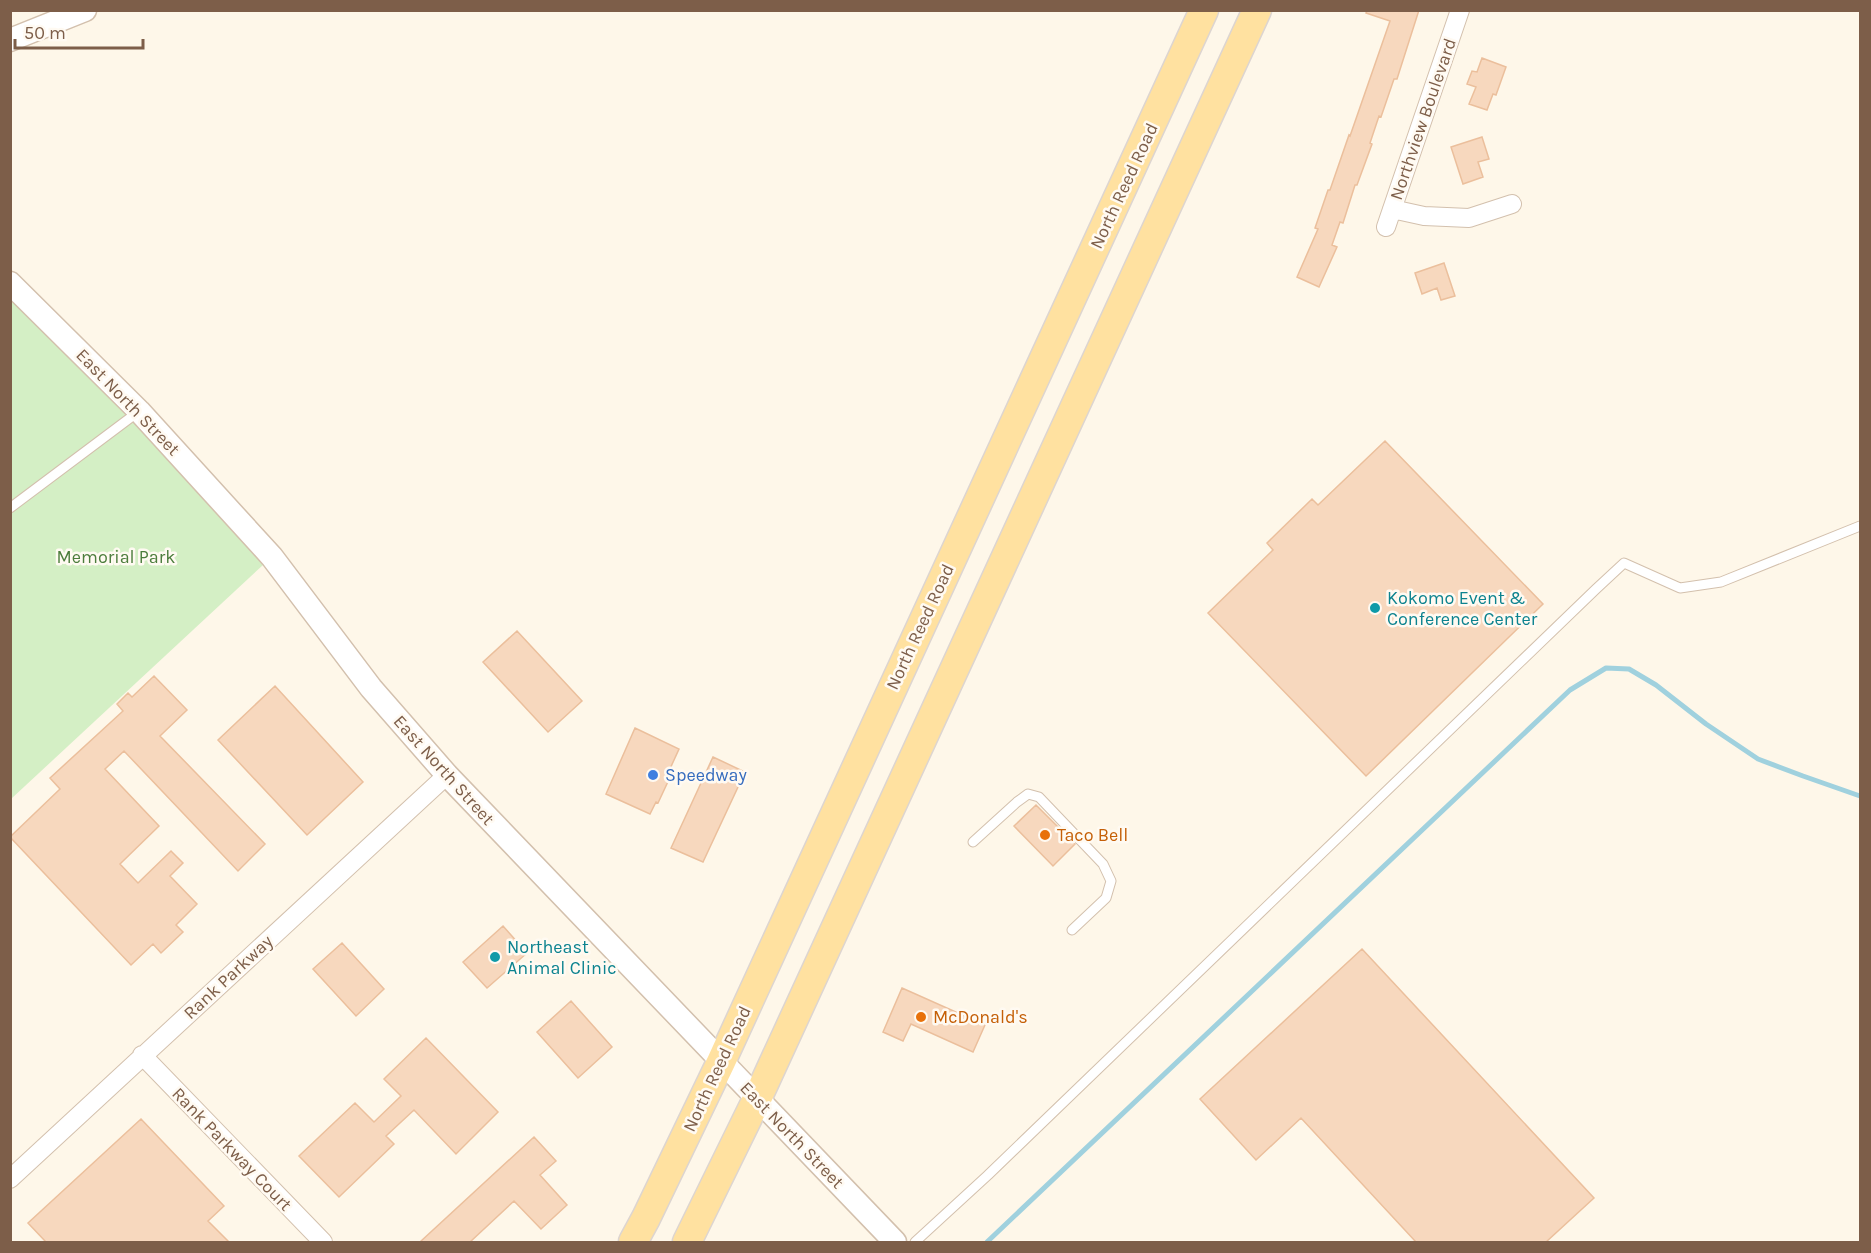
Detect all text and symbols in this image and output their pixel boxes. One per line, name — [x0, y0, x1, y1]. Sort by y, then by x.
scale bar — [15, 12, 142, 50]
text: 50 m — [24, 22, 66, 44]
street label: Northview Boulevard — [1385, 35, 1461, 203]
street label: North Reed Road — [1085, 120, 1163, 252]
street label: East North Street — [71, 344, 185, 460]
park label: Memorial Park — [57, 546, 175, 568]
street label: North Reed Road — [881, 561, 959, 693]
place label: Kokomo Event & Conference Center — [1387, 587, 1538, 630]
marker: Kokomo Event & Conference Center — [1368, 601, 1382, 615]
street label: East North Street — [389, 710, 499, 830]
place label: Speedway — [665, 764, 748, 786]
marker: Speedway — [646, 768, 660, 782]
place label: Taco Bell — [1057, 824, 1128, 846]
marker: Taco Bell — [1038, 828, 1052, 842]
street label: Rank Parkway — [179, 930, 278, 1024]
place label: Northeast Animal Clinic — [507, 936, 617, 979]
marker: Northeast Animal Clinic — [488, 950, 502, 964]
street label: North Reed Road — [678, 1003, 756, 1135]
place label: McDonald's — [933, 1006, 1028, 1028]
marker: McDonald's — [914, 1010, 928, 1024]
street label: East North Street — [735, 1077, 849, 1193]
street label: Rank Parkway Court — [167, 1083, 297, 1216]

